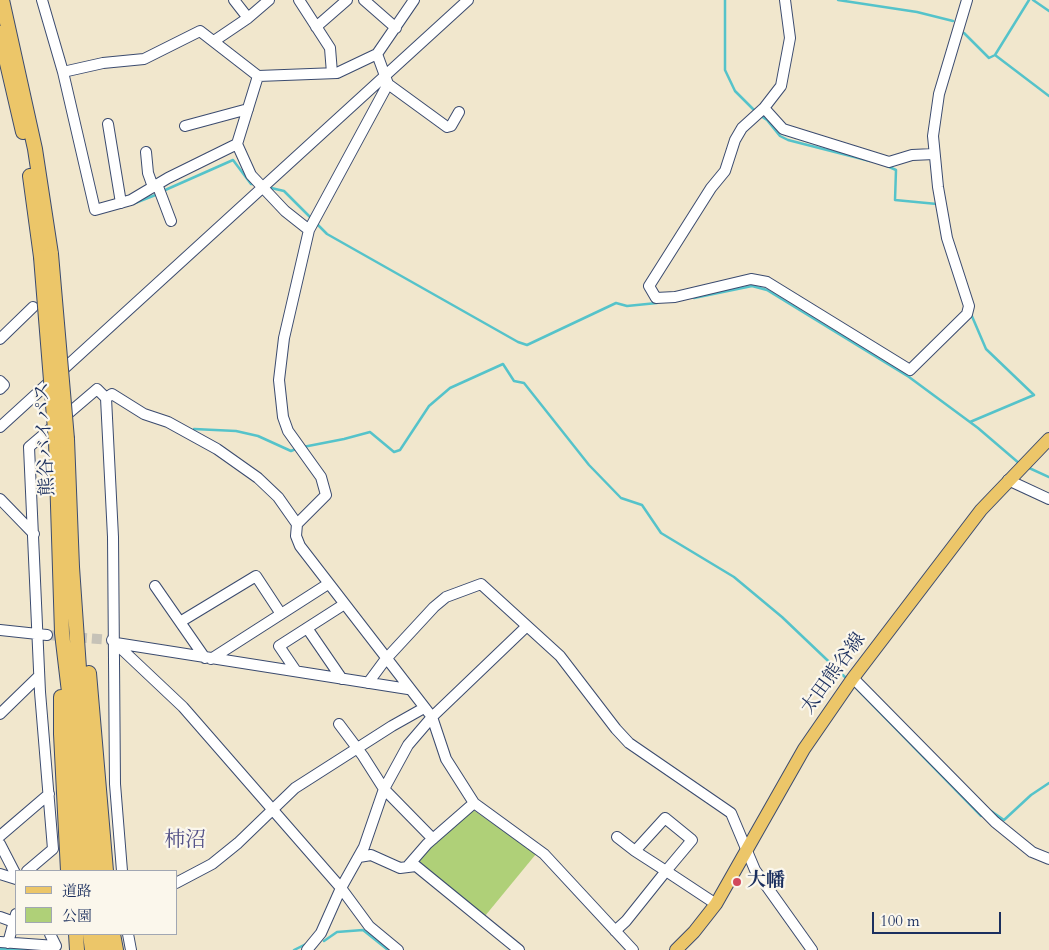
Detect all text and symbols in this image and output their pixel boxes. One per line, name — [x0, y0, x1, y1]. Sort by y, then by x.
street label: 熊谷バイパス — [32, 381, 60, 497]
street label: 太田熊谷線 — [797, 629, 871, 719]
district label: 柿沼 — [164, 828, 206, 854]
legend — [15, 870, 178, 935]
place label: 大幡 — [747, 871, 785, 893]
marker: 大幡 — [731, 876, 743, 888]
text: 道路 — [62, 881, 92, 901]
scale bar — [874, 902, 1003, 934]
text: 公園 — [62, 906, 92, 926]
text: 100 m — [880, 911, 920, 931]

